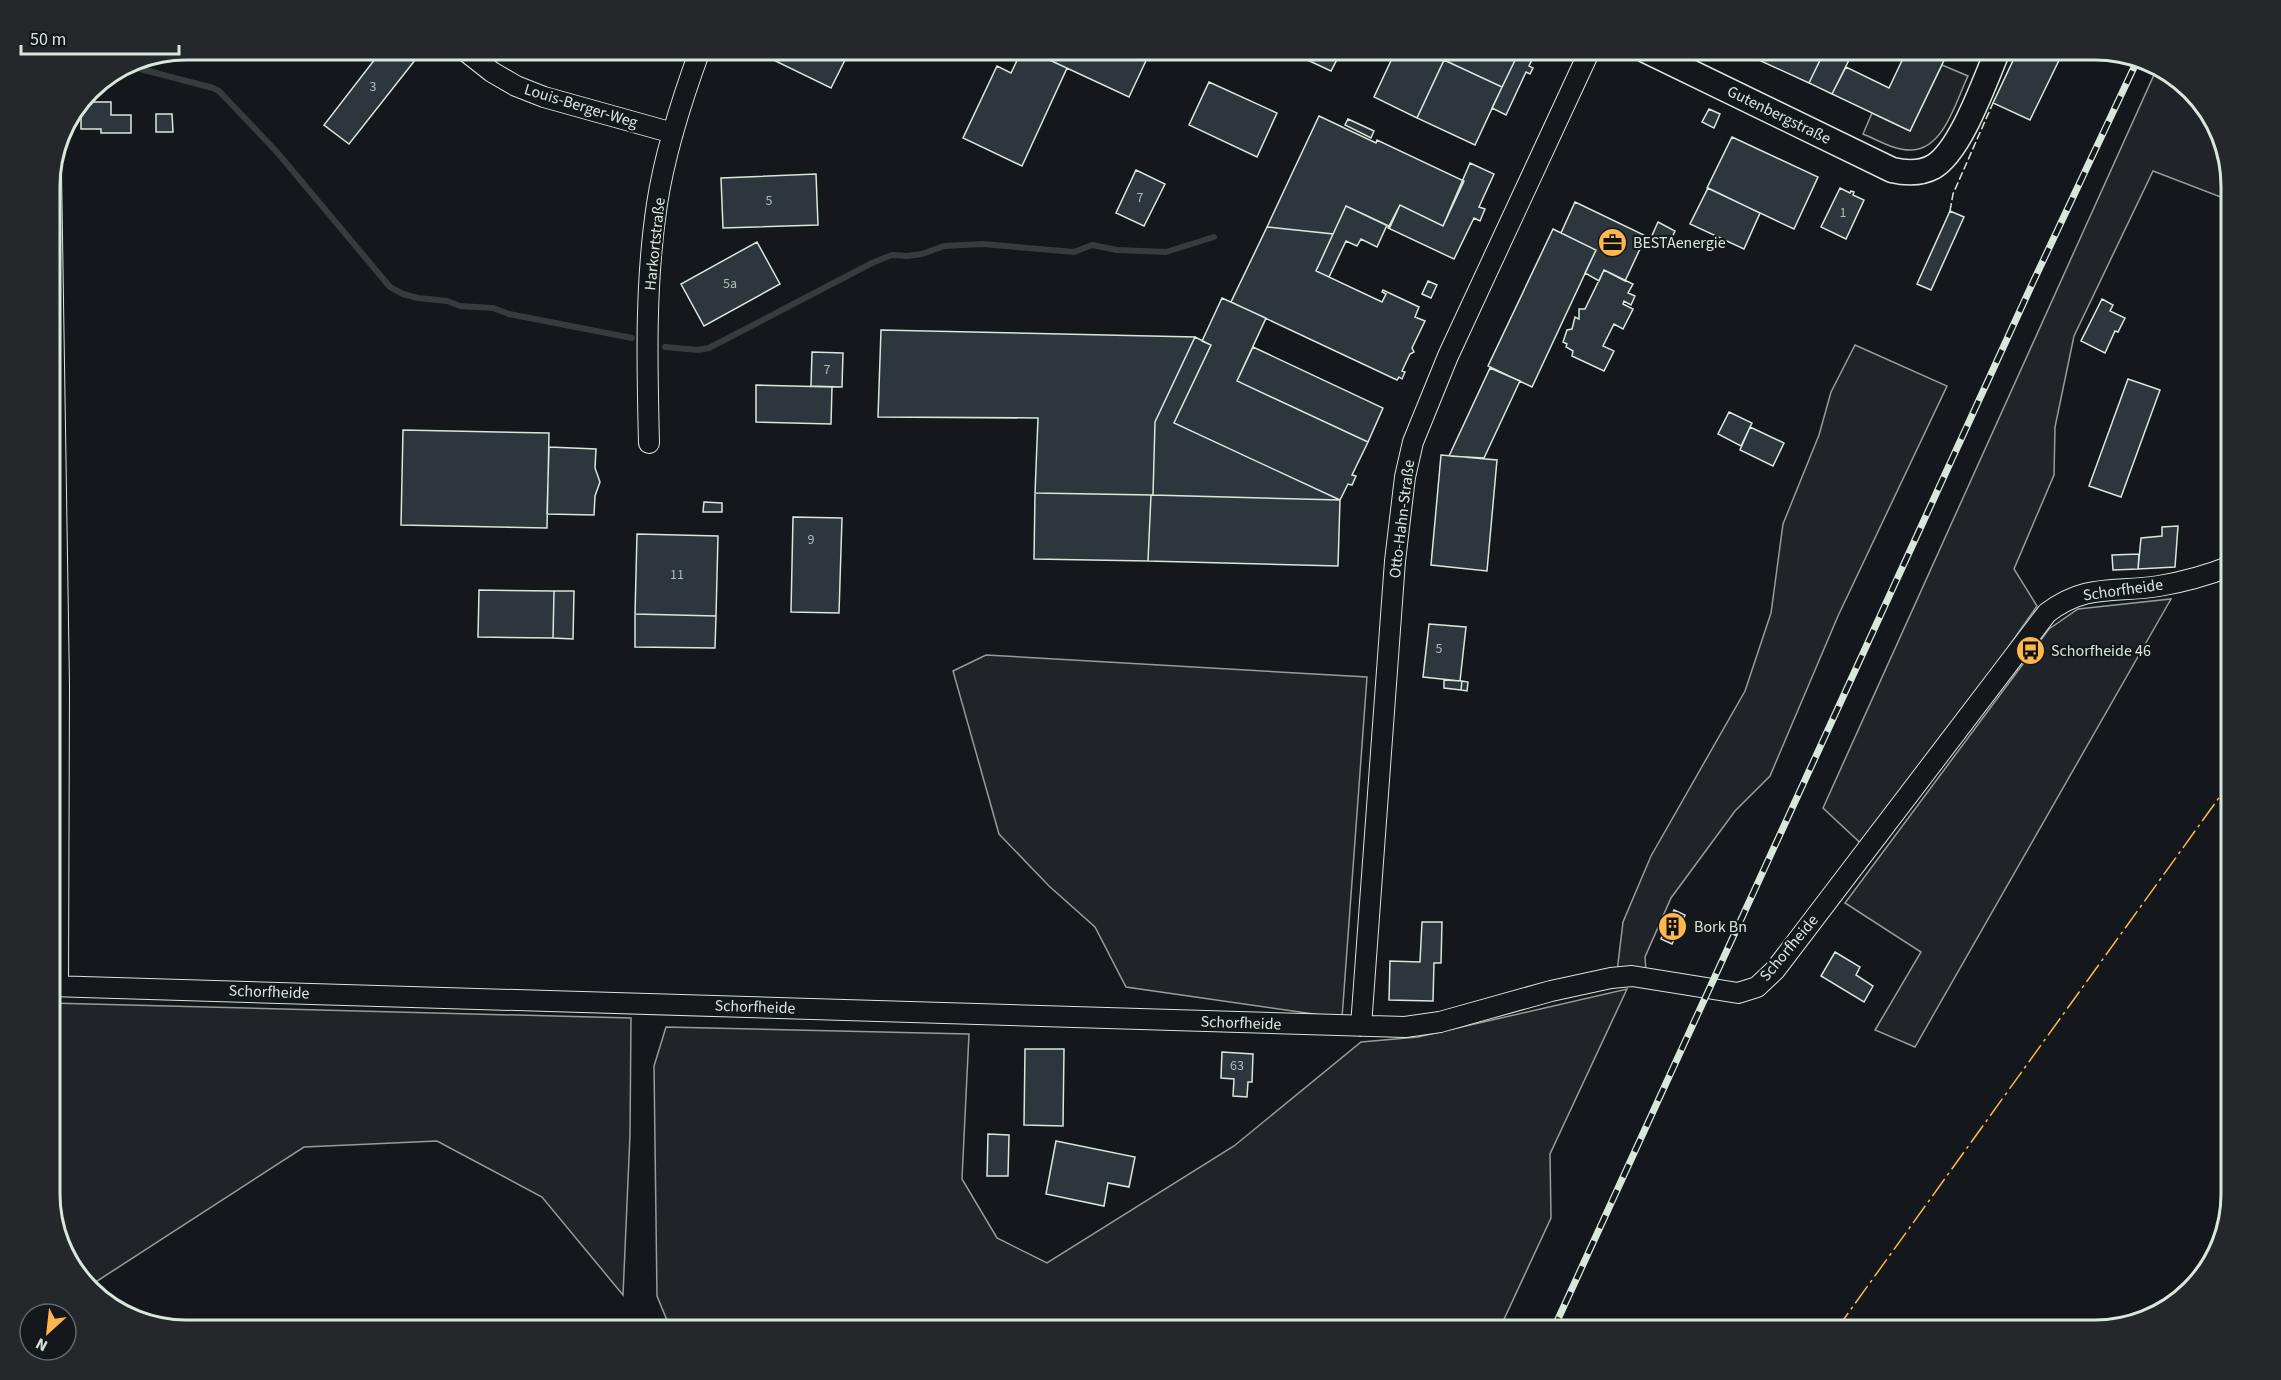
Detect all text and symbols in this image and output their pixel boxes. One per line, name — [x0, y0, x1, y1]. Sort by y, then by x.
scale bar — [21, 18, 178, 56]
text: 50 m — [30, 27, 66, 52]
house number: 3 — [370, 77, 377, 97]
street label: Louis-Berger-Weg — [522, 78, 640, 134]
street label: Gutenbergstraße — [1723, 80, 1835, 150]
house number: 7 — [1137, 188, 1144, 208]
house number: 5 — [766, 191, 773, 211]
street label: Harkortstraße — [639, 196, 671, 292]
house number: 1 — [1840, 203, 1847, 223]
office icon: BESTAenergie — [1596, 227, 1628, 259]
place label: BESTAenergie — [1633, 232, 1726, 254]
house number: 5a — [723, 274, 737, 294]
house number: 7 — [824, 360, 831, 380]
street label: Otto-Hahn-Straße — [1384, 458, 1420, 580]
house number: 9 — [808, 530, 815, 550]
house number: 11 — [670, 565, 684, 585]
street label: Schorfheide — [2081, 573, 2165, 607]
bus stop icon: Schorfheide 46 — [2014, 635, 2046, 667]
house number: 5 — [1436, 639, 1443, 659]
place label: Schorfheide 46 — [2051, 640, 2151, 662]
street label: Schorfheide — [1755, 910, 1823, 986]
building icon: Bork Bn — [1657, 911, 1689, 943]
place label: Bork Bn — [1694, 916, 1747, 938]
street label: Schorfheide — [228, 980, 310, 1004]
street label: Schorfheide — [714, 995, 796, 1019]
street label: Schorfheide — [1200, 1011, 1282, 1035]
house number: 63 — [1230, 1056, 1244, 1076]
north arrow — [18, 1302, 78, 1362]
text: N — [32, 1332, 51, 1357]

